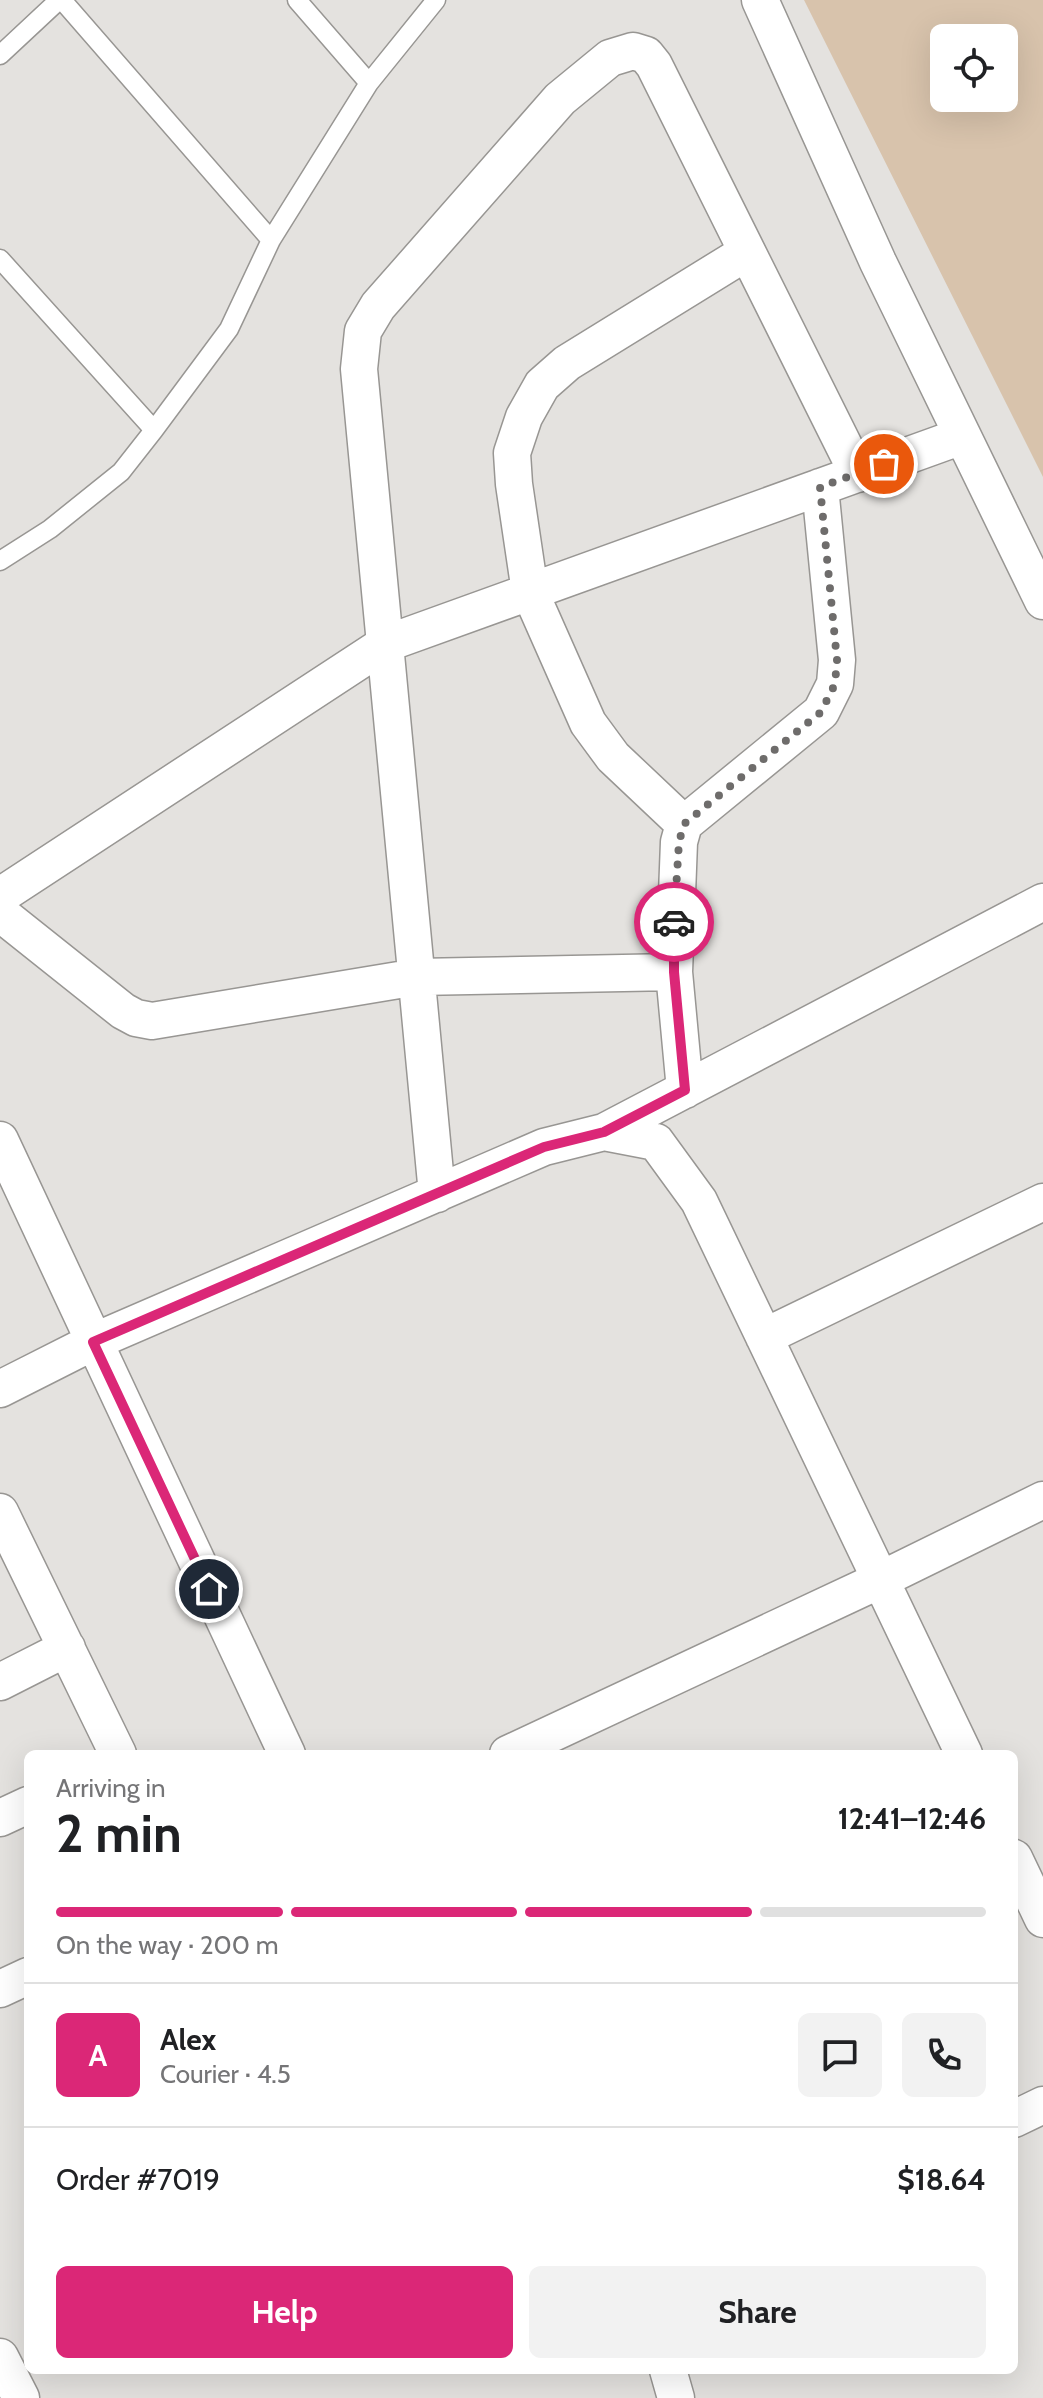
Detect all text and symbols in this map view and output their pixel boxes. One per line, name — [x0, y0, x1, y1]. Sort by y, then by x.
map controls — [930, 24, 1018, 112]
button: locate — [930, 24, 1018, 112]
pin — [850, 430, 918, 498]
icon: bag — [862, 442, 906, 486]
courier — [634, 882, 714, 962]
icon: car — [652, 900, 696, 944]
pin — [175, 1555, 243, 1623]
icon: home — [187, 1567, 231, 1611]
text: Arriving in — [56, 1772, 166, 1804]
text: 12:41–12:46 — [838, 1800, 986, 1837]
text: 2 min — [56, 1802, 182, 1865]
text: On the way · 200 m — [56, 1929, 279, 1961]
button: chat — [798, 2013, 882, 2097]
button: phone — [902, 2013, 986, 2097]
text: Alex — [160, 2021, 216, 2058]
text: A — [89, 2037, 107, 2074]
text: Courier · 4.5 — [160, 2058, 291, 2090]
text: Order #7019 — [56, 2161, 220, 2198]
text: $18.64 — [897, 2161, 986, 2198]
button: Help — [56, 2266, 513, 2358]
button: Share — [529, 2266, 986, 2358]

